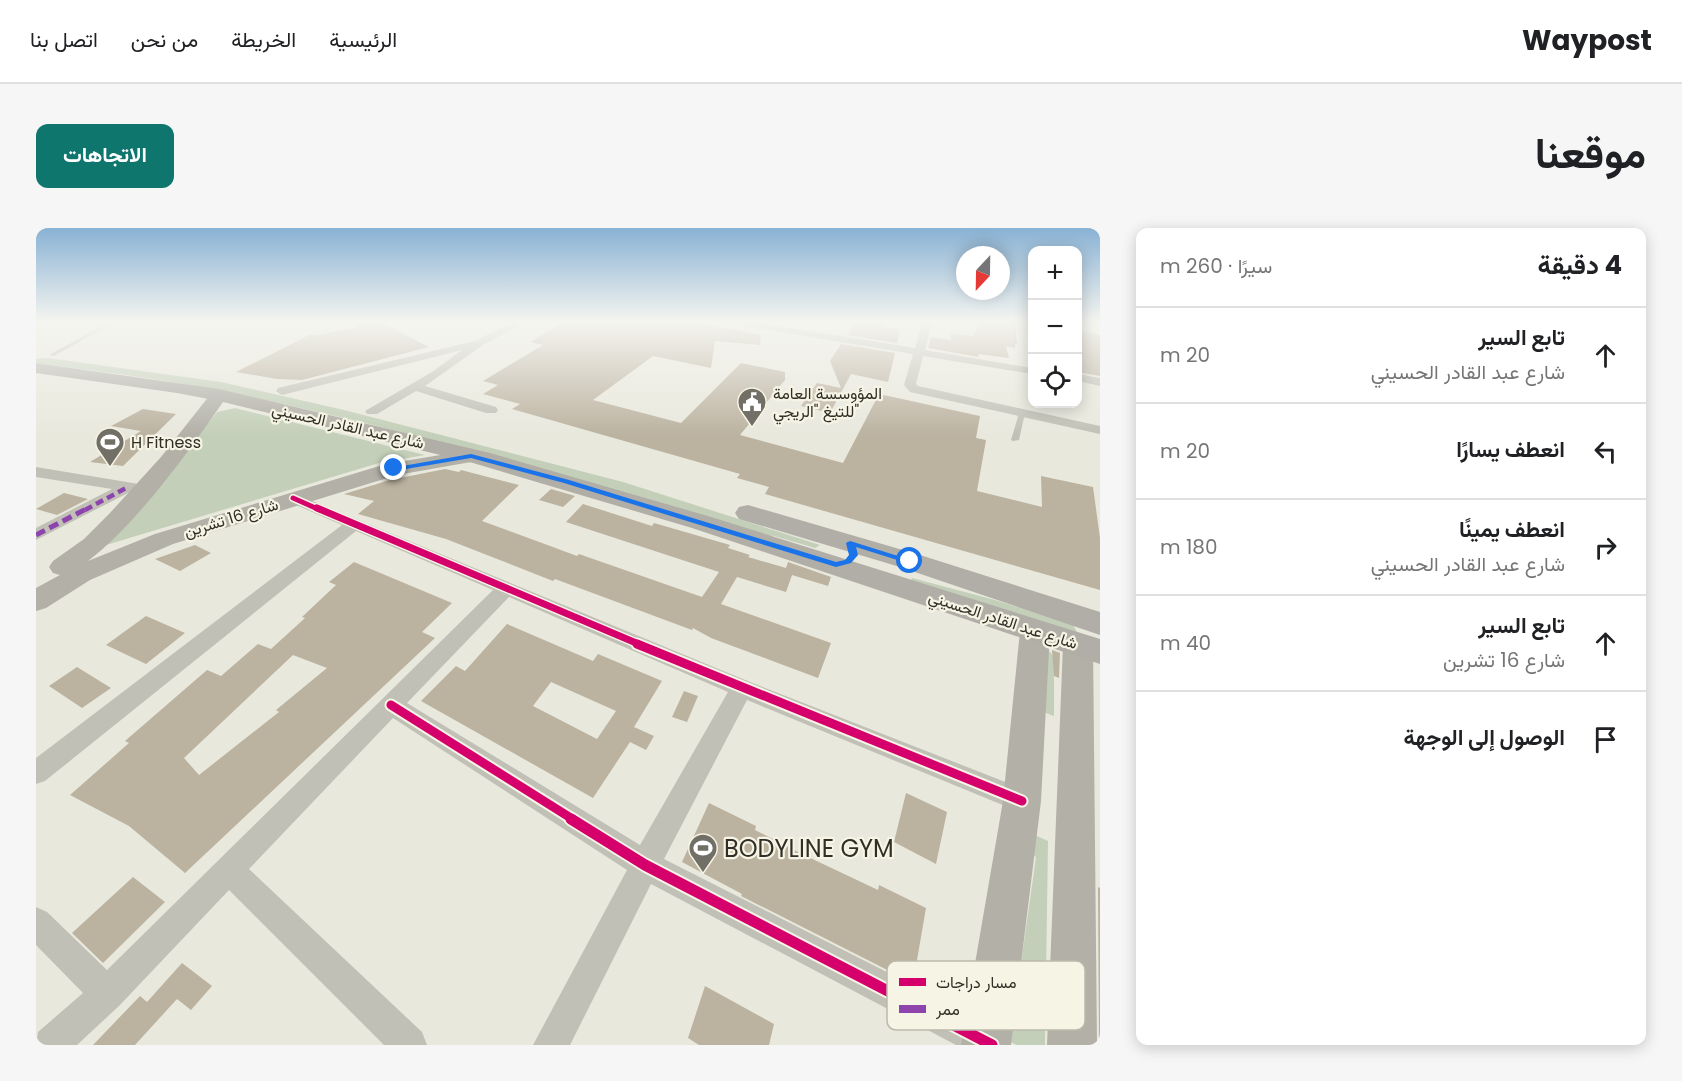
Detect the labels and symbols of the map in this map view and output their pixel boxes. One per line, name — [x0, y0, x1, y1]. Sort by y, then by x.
north arrow — [956, 246, 1010, 300]
place label: المؤوسسة العامة للتيغ "الريجي" — [773, 382, 882, 425]
public building icon: المؤوسسة العامة للتيغ "الريجي" — [736, 386, 768, 428]
street label: شارع عبد القادر الحسيني — [269, 397, 426, 457]
sports icon: H Fitness — [94, 426, 126, 468]
place label: H Fitness — [131, 431, 201, 454]
route end — [380, 454, 406, 480]
street label: شارع 16 تشرين — [181, 493, 281, 543]
route start — [896, 547, 922, 573]
street label: شارع عبد القادر الحسيني — [925, 585, 1080, 657]
sports icon: BODYLINE GYM — [687, 832, 719, 874]
place label: BODYLINE GYM — [724, 832, 894, 865]
legend — [887, 961, 1085, 1030]
text: مسار دراجات — [936, 971, 1017, 994]
text: ممر — [935, 998, 960, 1021]

